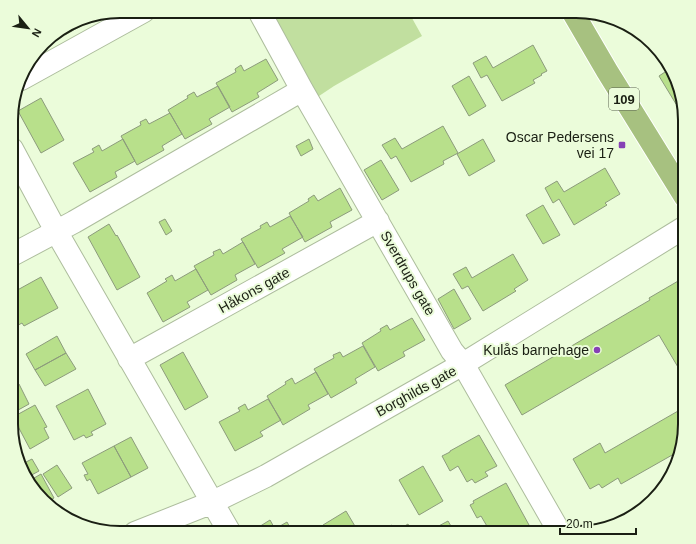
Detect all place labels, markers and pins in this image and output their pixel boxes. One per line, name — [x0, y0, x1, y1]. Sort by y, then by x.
place label: Oscar Pedersens vei 17 — [506, 129, 614, 161]
marker: Oscar Pedersens vei 17 — [617, 140, 627, 150]
place label: Kulås barnehage — [483, 342, 589, 358]
marker: Kulås barnehage — [592, 345, 602, 355]

